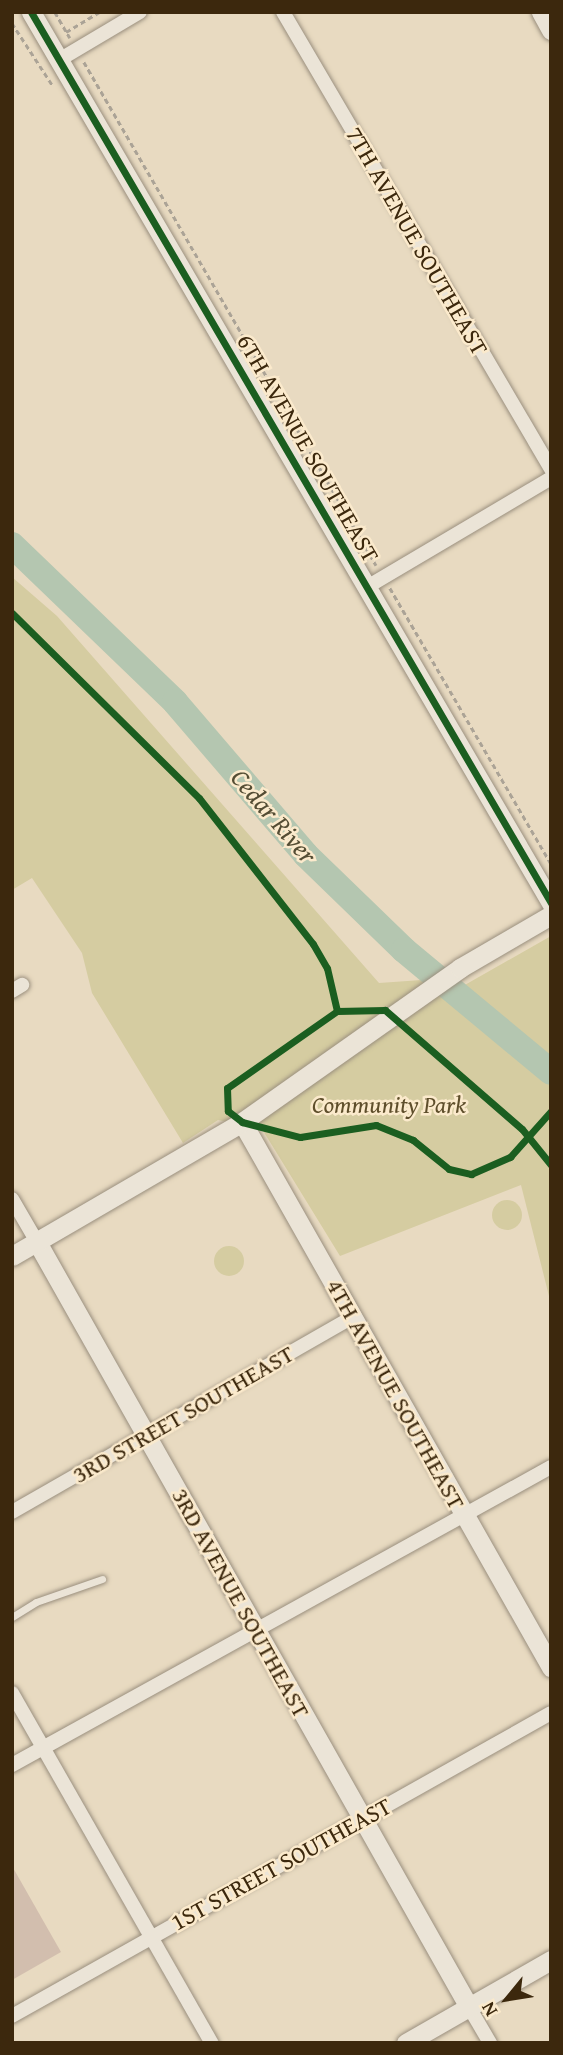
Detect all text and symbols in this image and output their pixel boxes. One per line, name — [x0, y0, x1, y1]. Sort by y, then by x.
street label: 7TH AVENUE SOUTHEAST — [340, 122, 494, 360]
street label: 6TH AVENUE SOUTHEAST — [231, 329, 385, 567]
water label: Cedar River — [224, 762, 324, 870]
park label: Community Park — [312, 1091, 466, 1119]
street label: 4TH AVENUE SOUTHEAST — [321, 1274, 471, 1514]
street label: 3RD STREET SOUTHEAST — [67, 1339, 299, 1489]
street label: 3RD AVENUE SOUTHEAST — [166, 1483, 316, 1723]
street label: 1ST STREET SOUTHEAST — [166, 1791, 396, 1937]
north arrow — [472, 1964, 542, 2034]
text: N — [474, 1997, 504, 2022]

